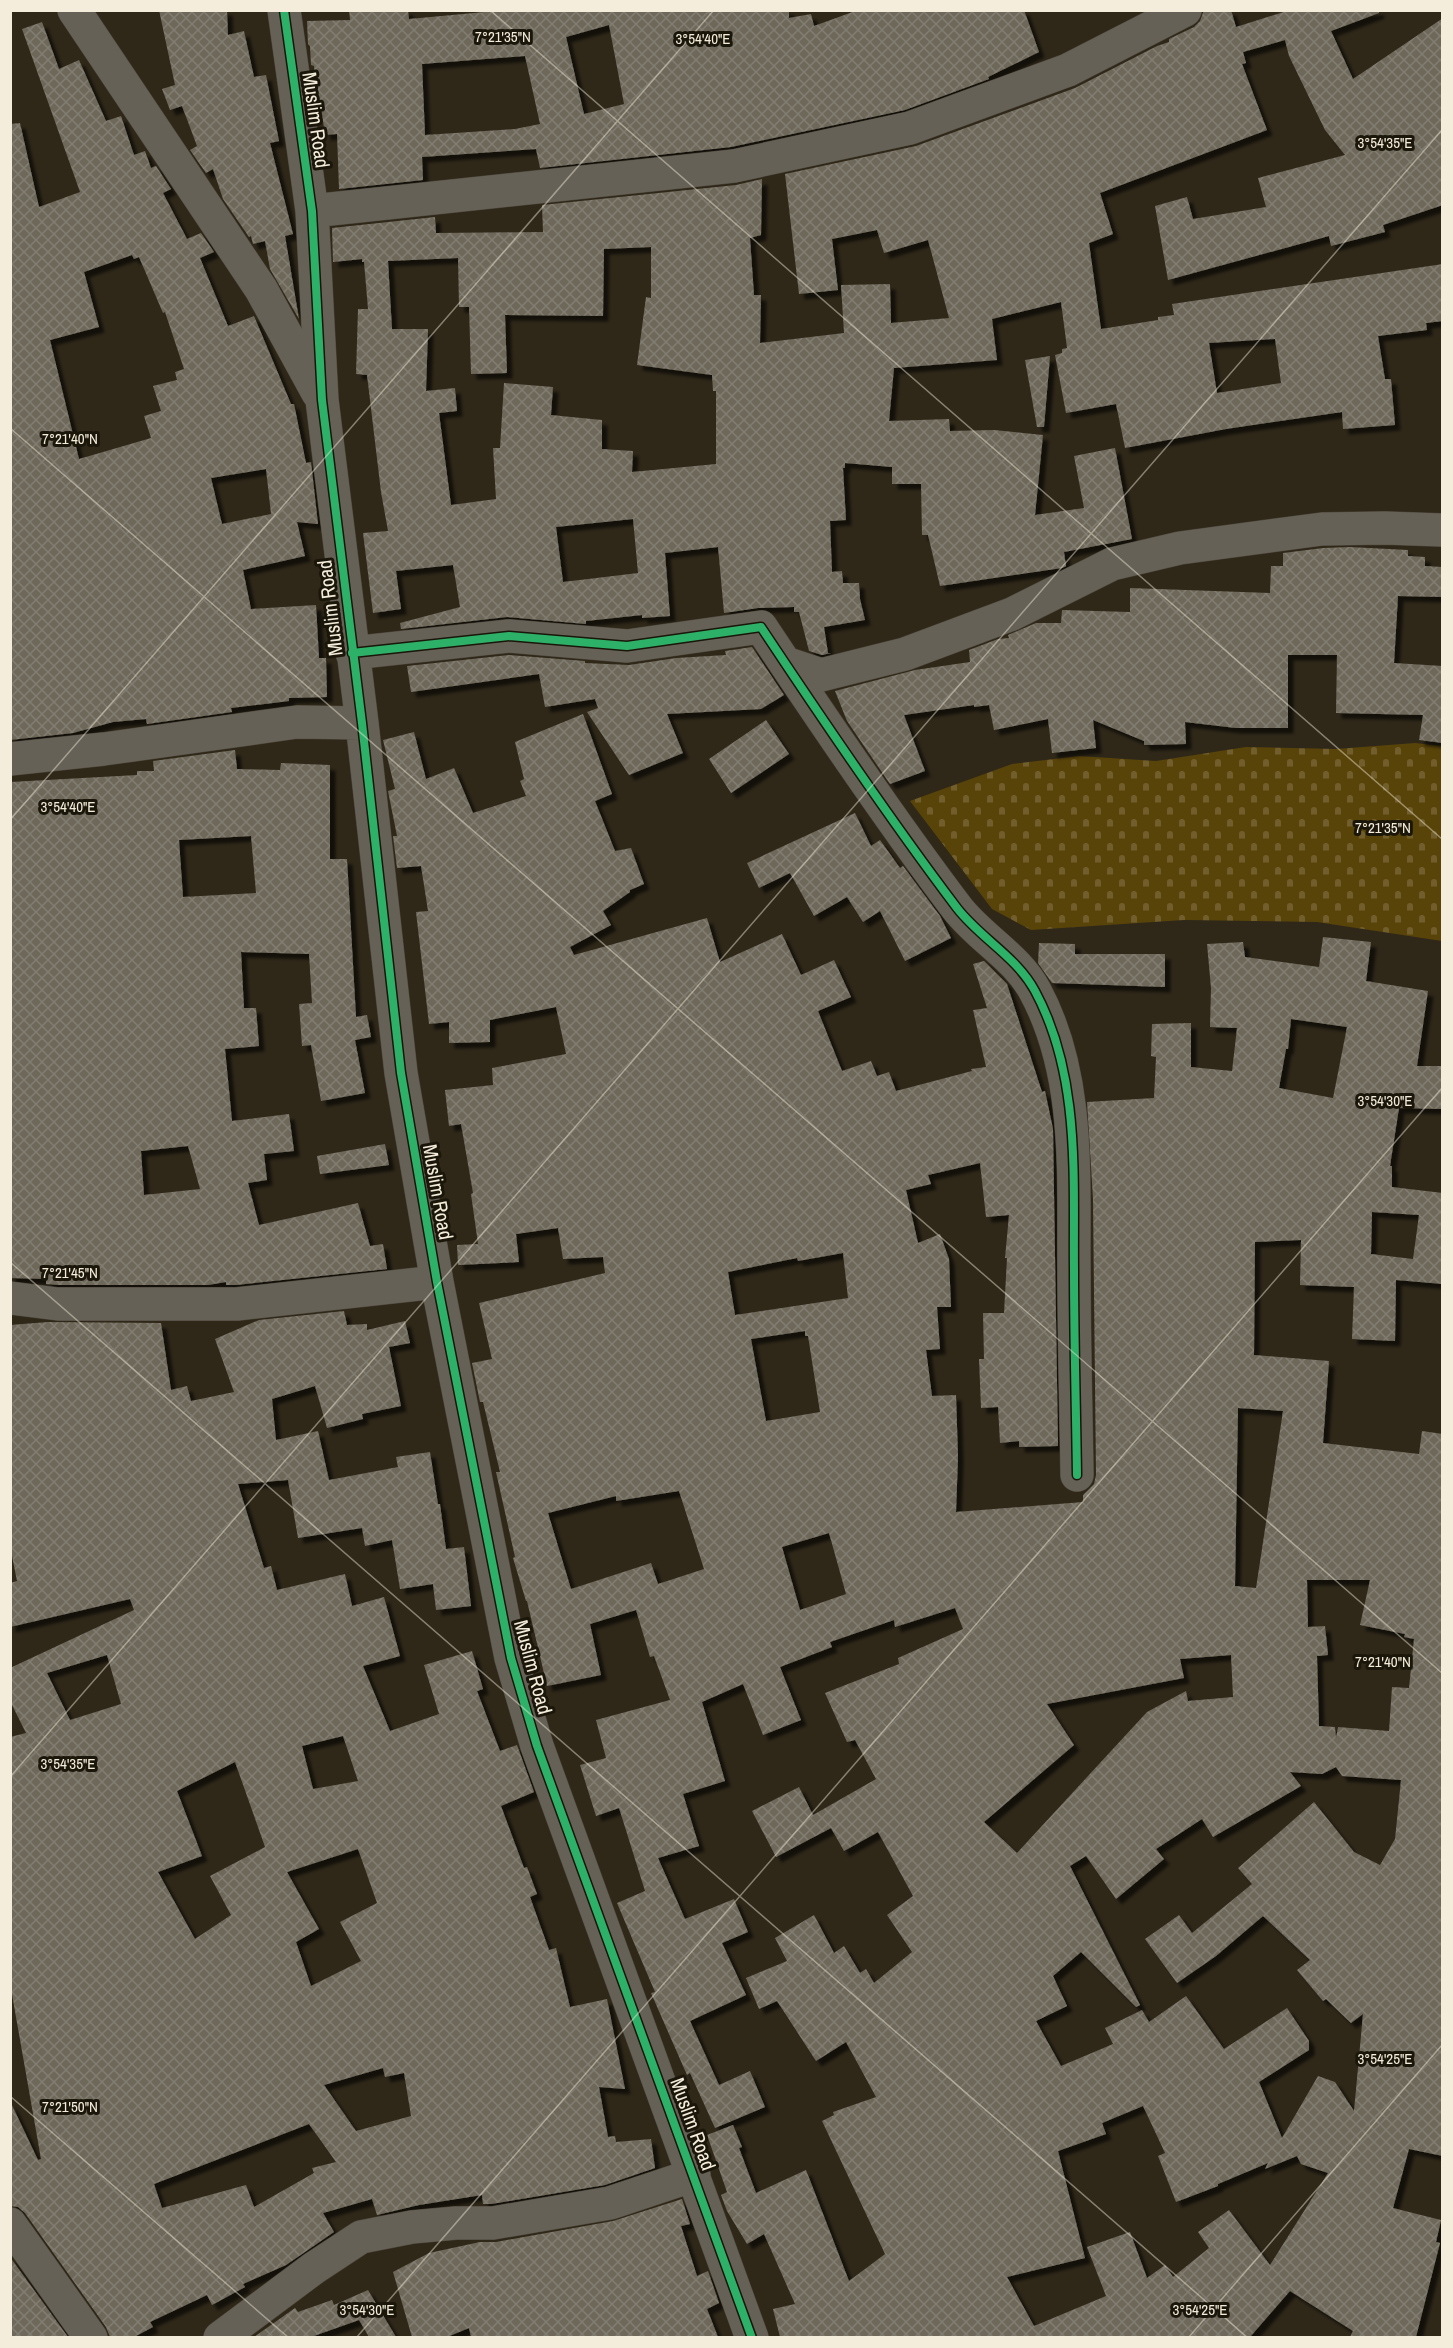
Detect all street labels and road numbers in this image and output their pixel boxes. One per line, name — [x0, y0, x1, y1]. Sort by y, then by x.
street label: Muslim Road — [296, 70, 337, 170]
street label: Muslim Road — [310, 558, 349, 658]
street label: Muslim Road — [417, 1142, 460, 1242]
street label: Muslim Road — [508, 1617, 559, 1717]
street label: Muslim Road — [664, 2074, 723, 2174]

